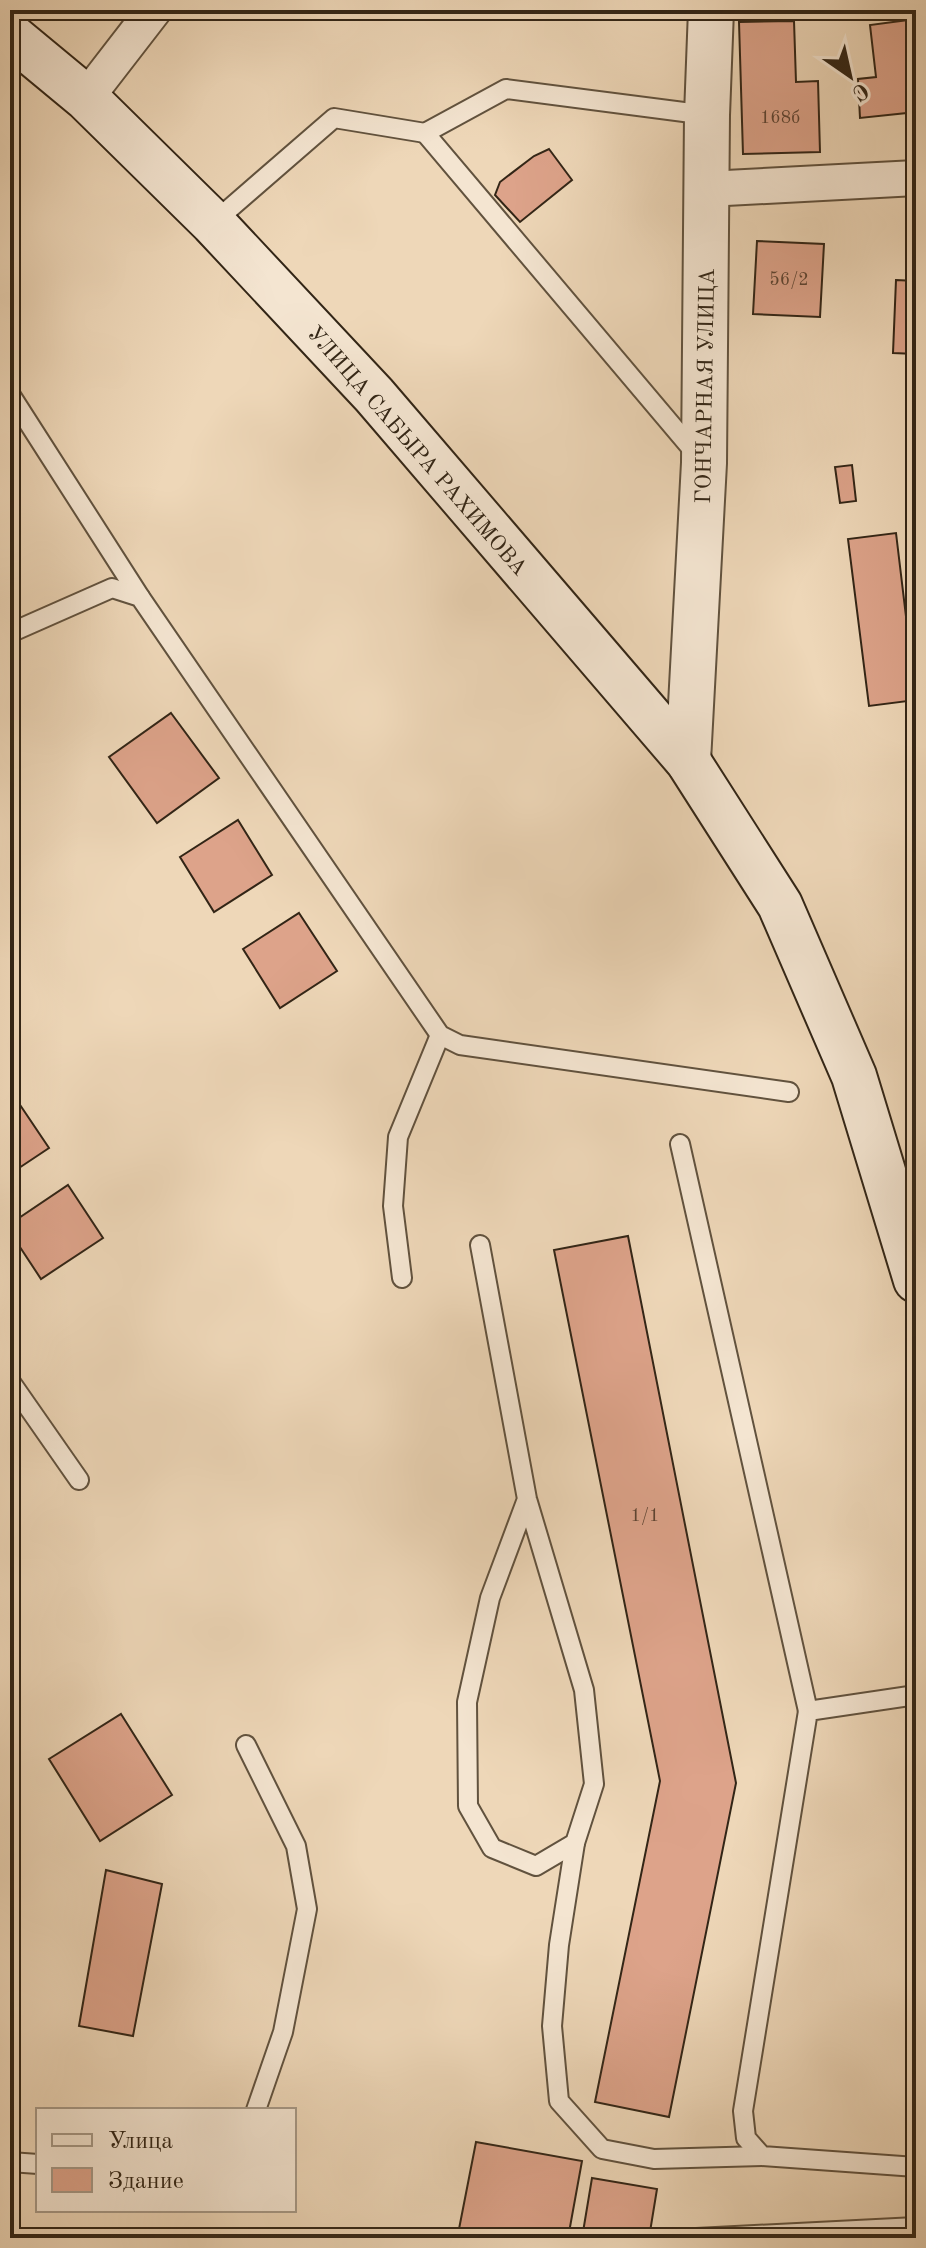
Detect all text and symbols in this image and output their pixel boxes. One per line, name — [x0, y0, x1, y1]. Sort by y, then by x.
north arrow — [810, 36, 890, 116]
text: С — [848, 78, 872, 104]
house number: 168б — [760, 109, 800, 127]
street label: ГОНЧАРНАЯ УЛИЦА — [693, 268, 719, 504]
house number: 56/2 — [769, 271, 809, 289]
street label: УЛИЦА САБЫРА РАХИМОВА — [302, 322, 531, 580]
house number: 1/1 — [631, 1507, 659, 1525]
legend — [36, 2108, 296, 2212]
text: Улица — [108, 2130, 173, 2154]
text: Здание — [108, 2170, 184, 2194]

